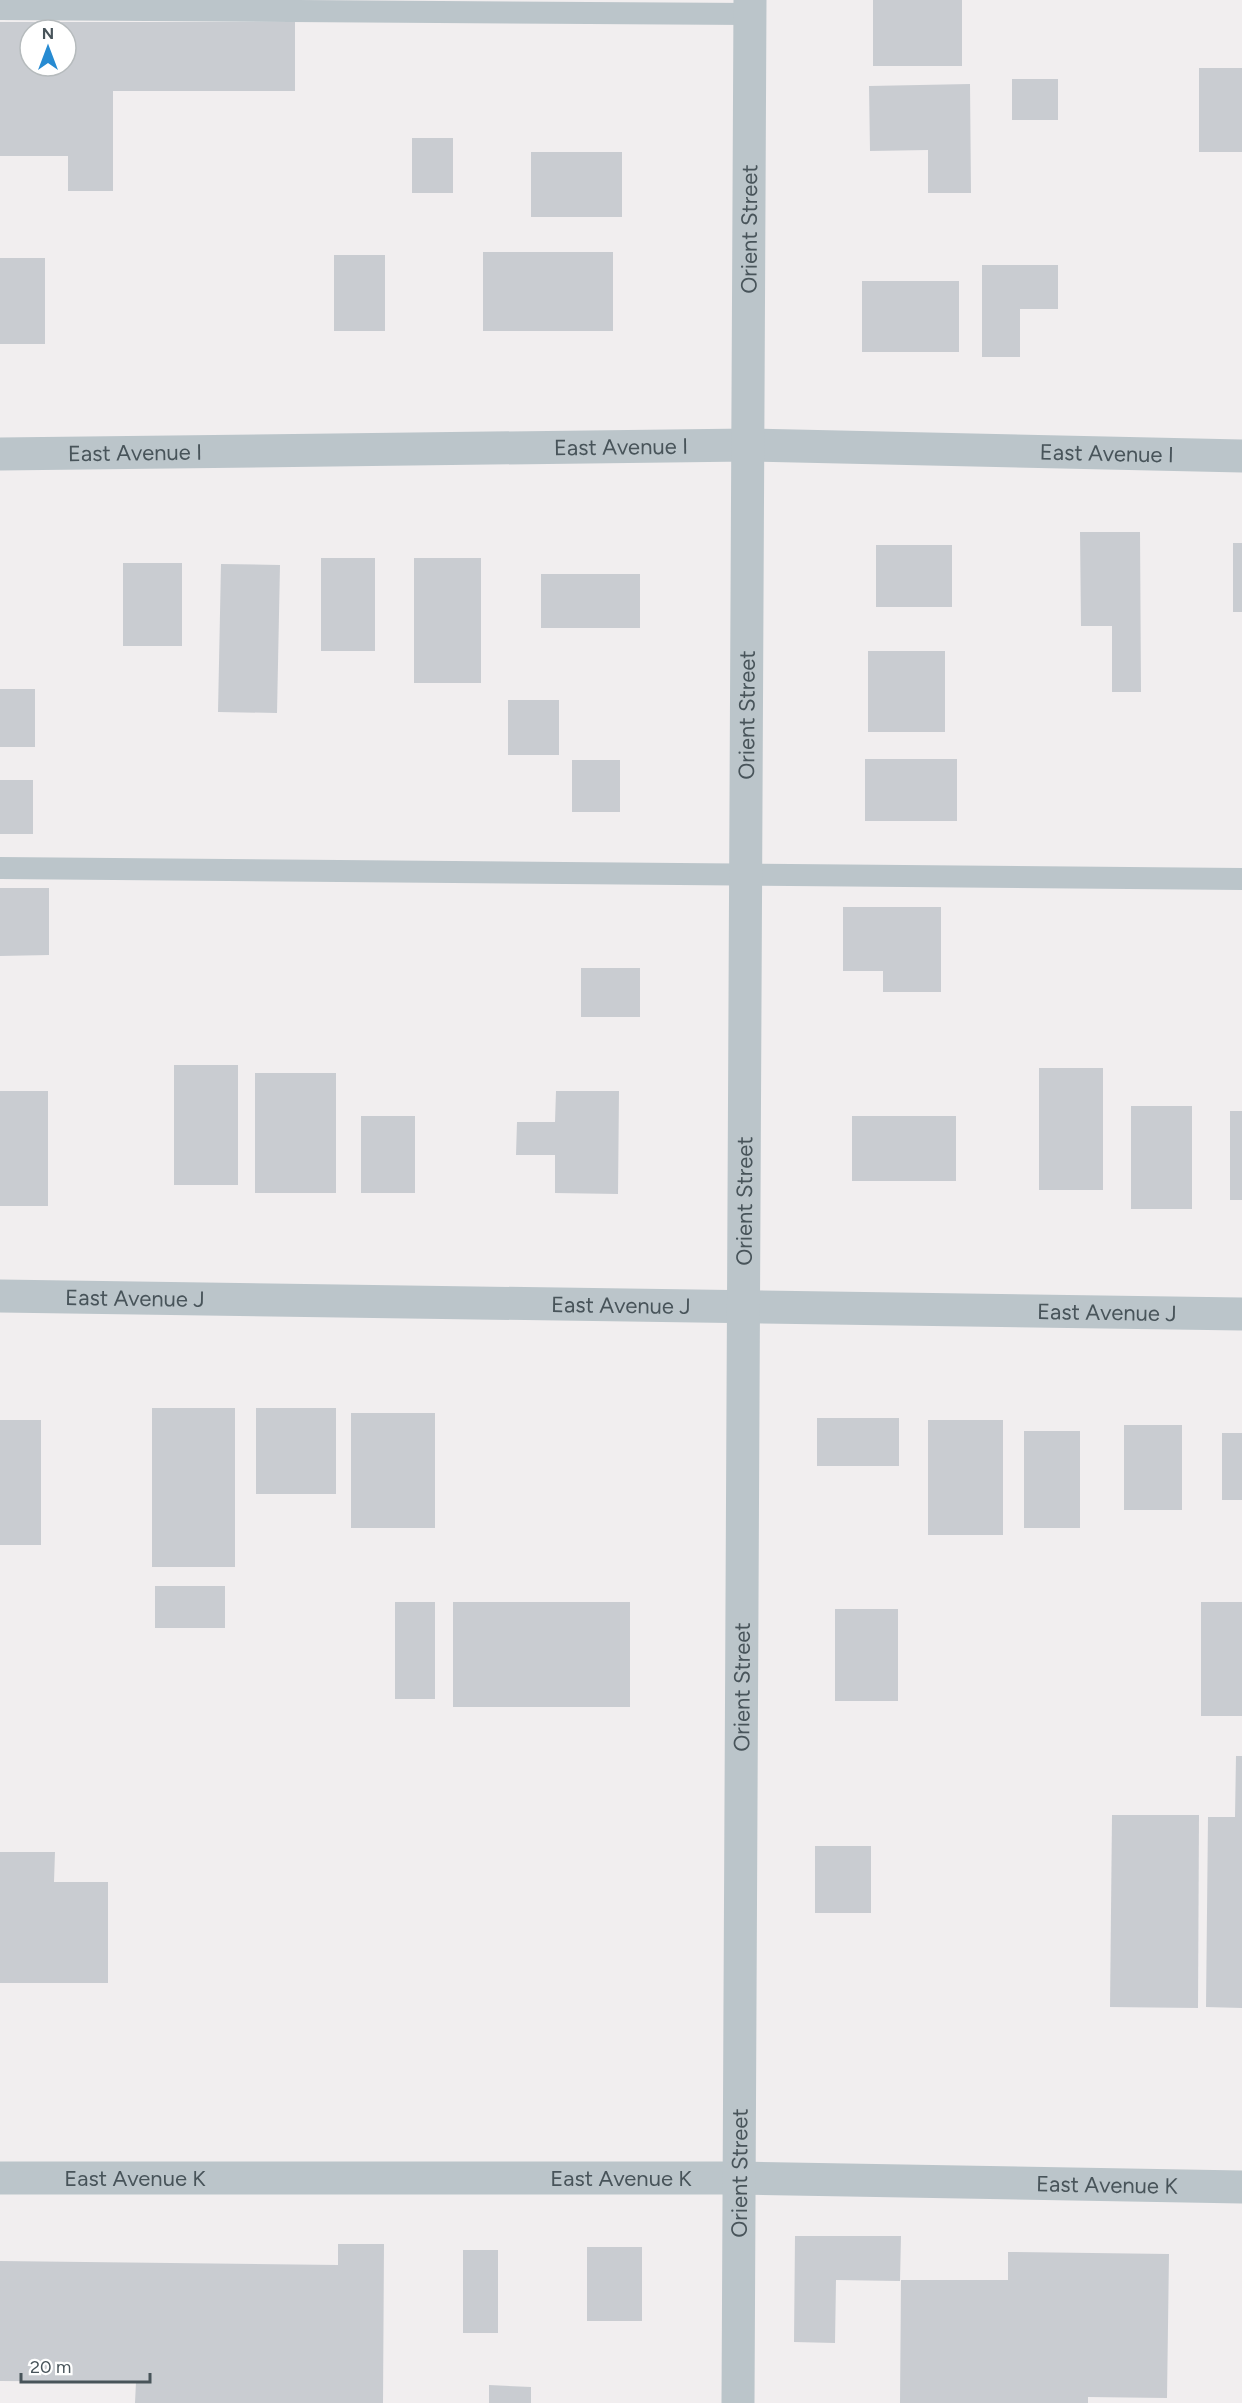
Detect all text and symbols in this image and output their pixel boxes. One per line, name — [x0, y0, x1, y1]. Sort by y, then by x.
north arrow — [18, 18, 78, 78]
text: N — [42, 24, 54, 43]
street label: Orient Street — [735, 164, 763, 294]
street label: East Avenue I — [554, 432, 688, 461]
street label: East Avenue I — [68, 438, 202, 467]
street label: East Avenue I — [1040, 438, 1174, 468]
street label: Orient Street — [733, 650, 760, 780]
street label: Orient Street — [730, 1136, 758, 1266]
street label: East Avenue J — [65, 1283, 205, 1312]
street label: East Avenue J — [551, 1290, 691, 1320]
street label: East Avenue J — [1037, 1298, 1177, 1327]
street label: Orient Street — [728, 1622, 755, 1752]
street label: Orient Street — [725, 2108, 753, 2238]
street label: East Avenue K — [64, 2165, 206, 2192]
street label: East Avenue K — [550, 2165, 692, 2192]
street label: East Avenue K — [1036, 2170, 1179, 2199]
scale bar — [21, 2346, 150, 2384]
text: 20 m — [30, 2356, 71, 2378]

